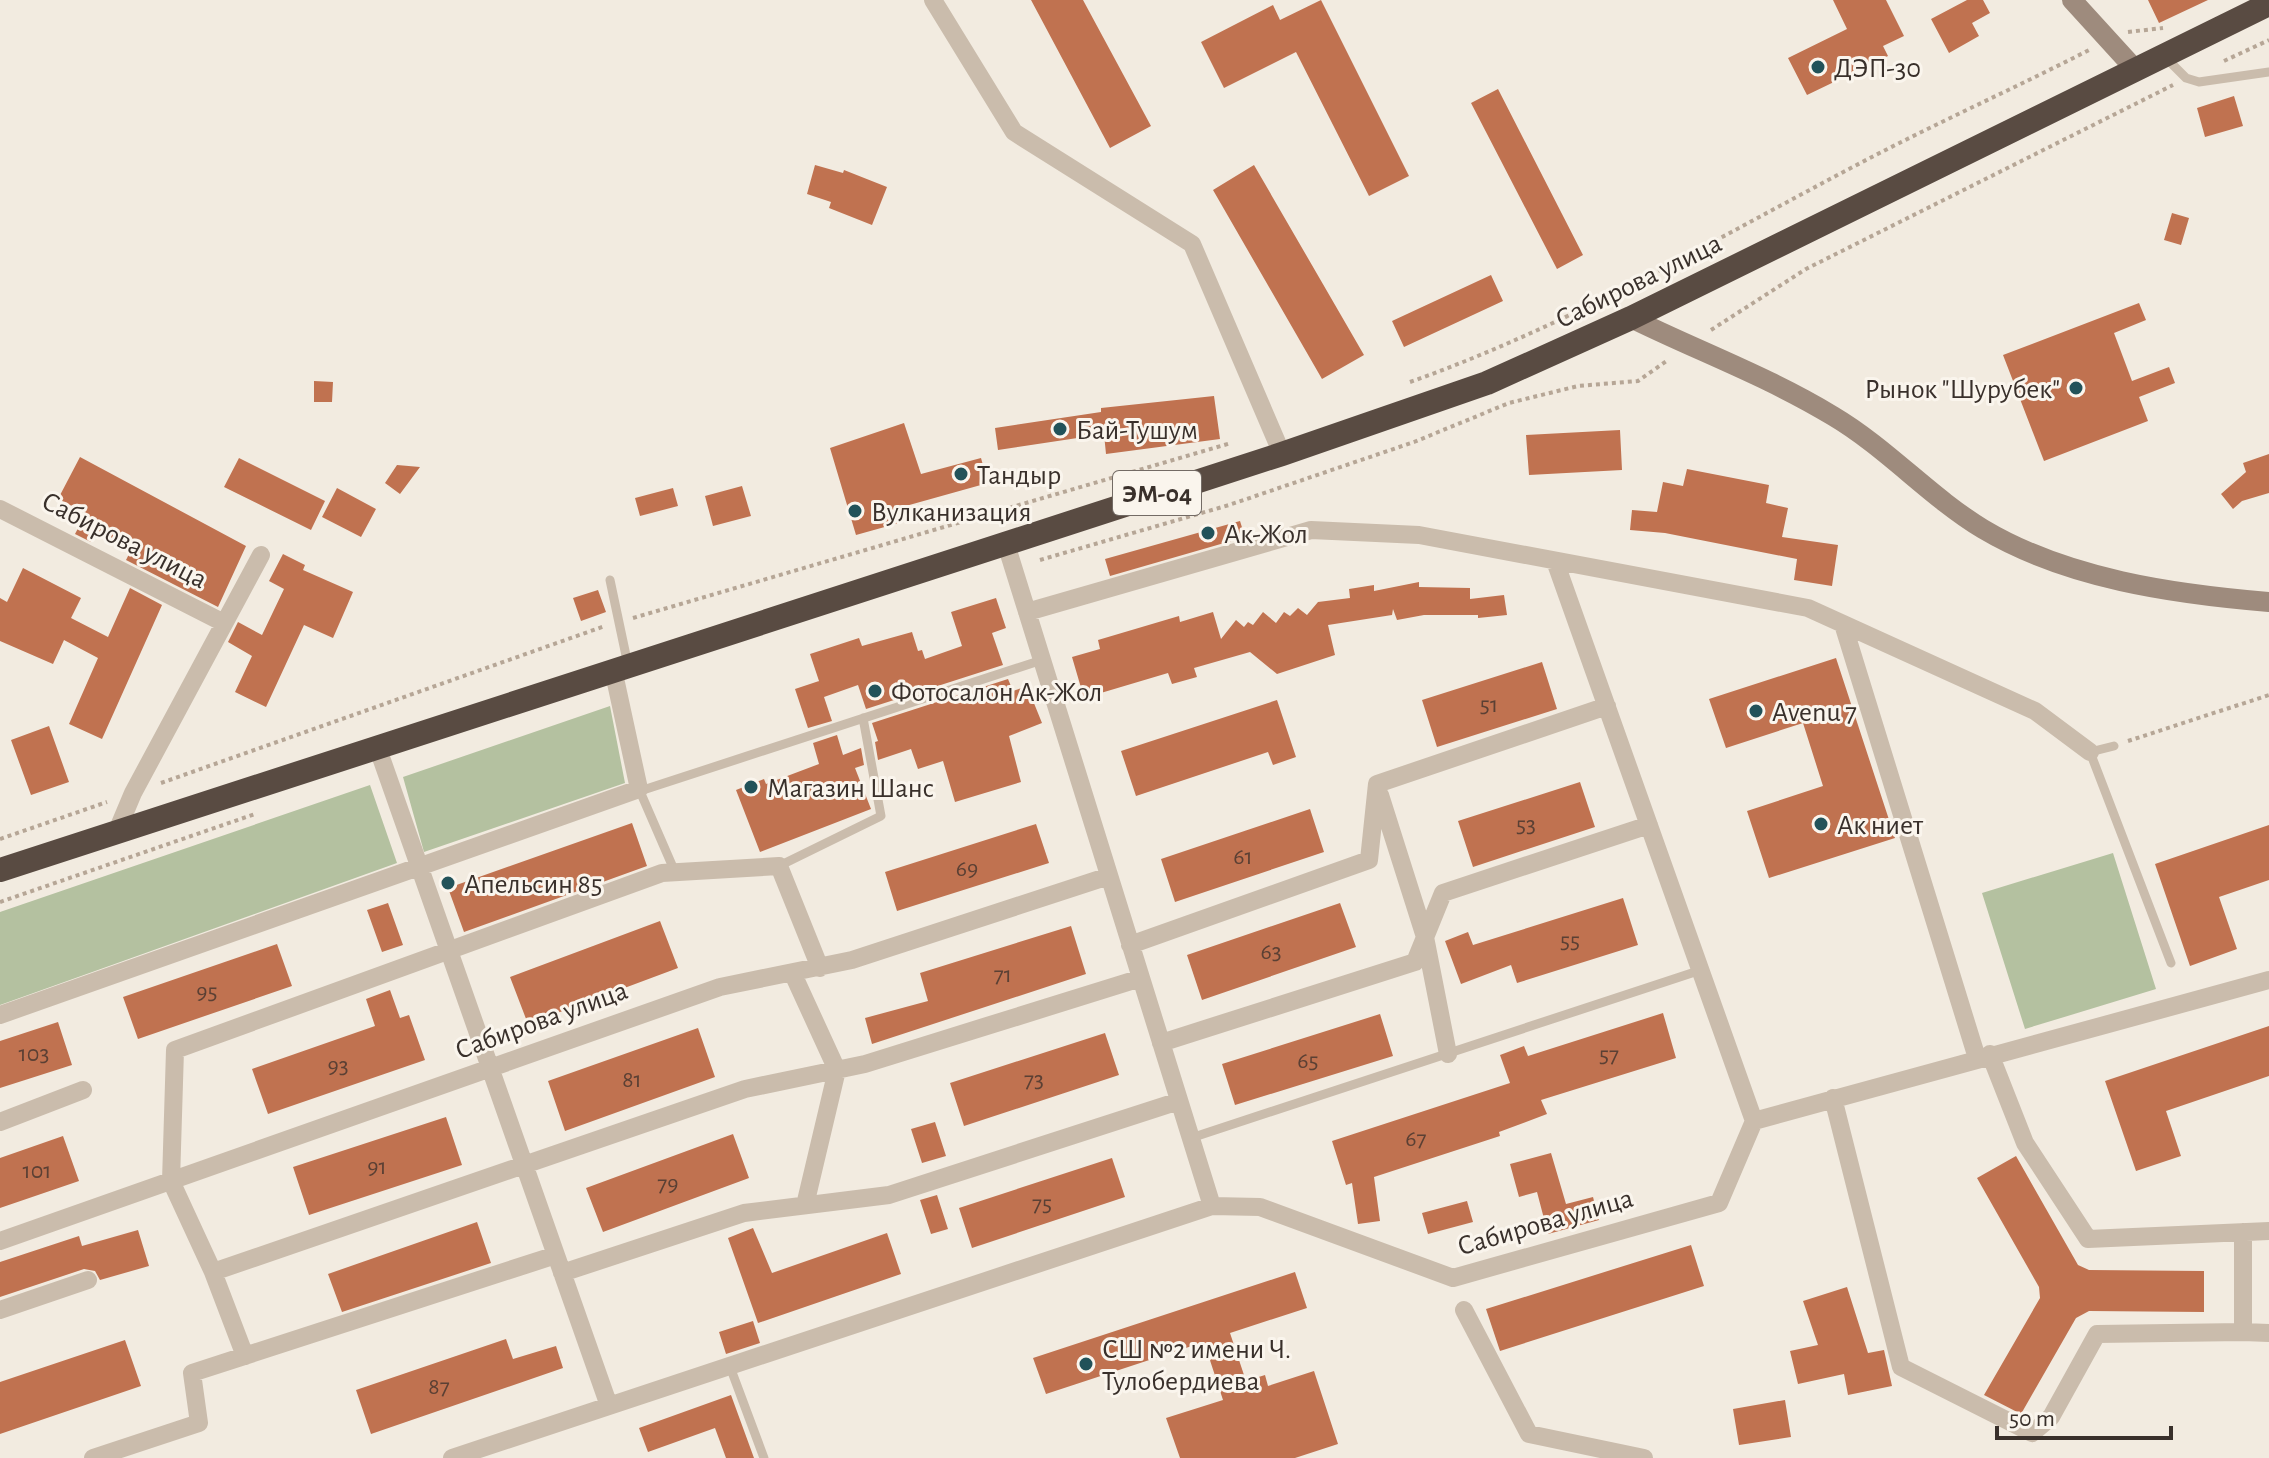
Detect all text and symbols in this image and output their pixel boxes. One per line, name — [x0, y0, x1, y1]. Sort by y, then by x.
place label: ДЭП-30 — [1834, 55, 1921, 83]
marker: ДЭП-30 — [1809, 58, 1827, 76]
street label: Сабирова улица — [1551, 229, 1727, 334]
place label: Рынок "Шурубек" — [1864, 376, 2060, 404]
marker: Рынок "Шурубек" — [2067, 379, 2085, 397]
place label: Бай-Тушум — [1076, 417, 1198, 445]
marker: Бай-Тушум — [1051, 420, 1069, 438]
place label: Тандыр — [977, 462, 1061, 490]
marker: Тандыр — [952, 465, 970, 483]
road number: ЭМ-04 — [1113, 471, 1201, 515]
street label: Сабирова улица — [37, 487, 211, 595]
place label: Вулканизация — [871, 499, 1031, 527]
marker: Вулканизация — [846, 502, 864, 520]
place label: Ак-Жол — [1224, 521, 1308, 549]
marker: Ак-Жол — [1199, 524, 1217, 542]
place label: Фотосалон Ак-Жол — [891, 679, 1102, 707]
marker: Фотосалон Ак-Жол — [866, 682, 884, 700]
house number: 51 — [1480, 693, 1498, 717]
place label: Avenu 7 — [1772, 699, 1857, 727]
marker: Avenu 7 — [1747, 702, 1765, 720]
place label: Магазин Шанс — [767, 775, 934, 803]
marker: Магазин Шанс — [742, 778, 760, 796]
place label: Ак ниет — [1837, 812, 1924, 840]
house number: 53 — [1516, 813, 1536, 837]
marker: Ак ниет — [1812, 815, 1830, 833]
house number: 61 — [1233, 845, 1253, 869]
house number: 69 — [956, 857, 978, 881]
place label: Апельсин 85 — [464, 871, 603, 899]
marker: Апельсин 85 — [439, 874, 457, 892]
house number: 55 — [1560, 929, 1580, 953]
house number: 63 — [1260, 940, 1282, 964]
house number: 71 — [994, 963, 1012, 987]
street label: Сабирова улица — [452, 977, 632, 1065]
house number: 95 — [196, 980, 218, 1004]
house number: 103 — [19, 1042, 49, 1066]
house number: 57 — [1599, 1043, 1619, 1067]
house number: 65 — [1297, 1049, 1319, 1073]
house number: 93 — [327, 1054, 349, 1078]
house number: 81 — [622, 1068, 642, 1092]
house number: 73 — [1024, 1068, 1044, 1092]
house number: 67 — [1405, 1127, 1427, 1151]
house number: 91 — [367, 1155, 387, 1179]
house number: 101 — [22, 1159, 52, 1183]
house number: 79 — [657, 1172, 679, 1196]
street label: Сабирова улица — [1455, 1184, 1637, 1261]
house number: 75 — [1032, 1192, 1052, 1216]
place label: СШ №2 имени Ч. Тулобердиева — [1102, 1336, 1291, 1396]
marker: СШ №2 имени Ч. Тулобердиева — [1077, 1355, 1095, 1373]
house number: 87 — [428, 1375, 450, 1399]
scale bar — [1997, 1390, 2171, 1440]
text: 50 m — [2009, 1407, 2055, 1431]

